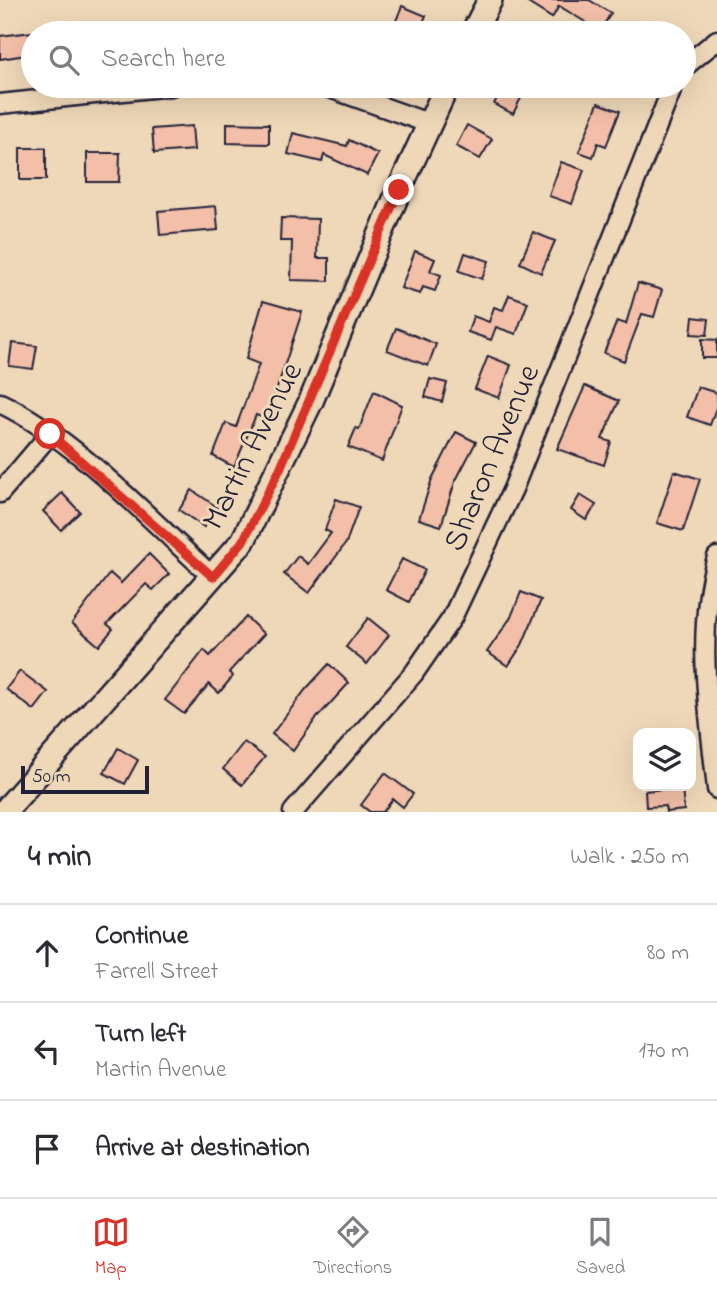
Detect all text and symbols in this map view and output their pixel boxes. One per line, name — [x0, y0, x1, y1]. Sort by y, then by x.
search box — [21, 21, 696, 98]
icon: search — [45, 41, 83, 79]
text: Search here — [101, 41, 226, 79]
route end — [383, 174, 414, 205]
street label: Martin Avenue — [192, 354, 317, 539]
street label: Sharon Avenue — [433, 357, 554, 559]
route start — [34, 418, 65, 449]
map controls — [633, 728, 696, 791]
button: layers — [633, 728, 696, 791]
scale bar — [21, 763, 149, 795]
text: 50 m — [32, 764, 71, 791]
text: 4 min — [28, 836, 91, 880]
text: Walk · 250 m — [570, 841, 689, 874]
text: Continue — [95, 918, 188, 956]
icon: ahead — [28, 934, 66, 972]
text: 80 m — [647, 937, 689, 970]
text: Farrell Street — [95, 956, 218, 989]
text: Turn left — [95, 1016, 186, 1054]
icon: left — [28, 1032, 66, 1070]
text: 170 m — [639, 1035, 689, 1068]
text: Martin Avenue — [95, 1054, 226, 1087]
icon: arrive — [28, 1130, 66, 1168]
text: Arrive at destination — [95, 1130, 310, 1168]
tab: Map — [92, 1213, 130, 1282]
tab: Directions — [313, 1213, 392, 1282]
tab: Saved — [576, 1213, 625, 1282]

